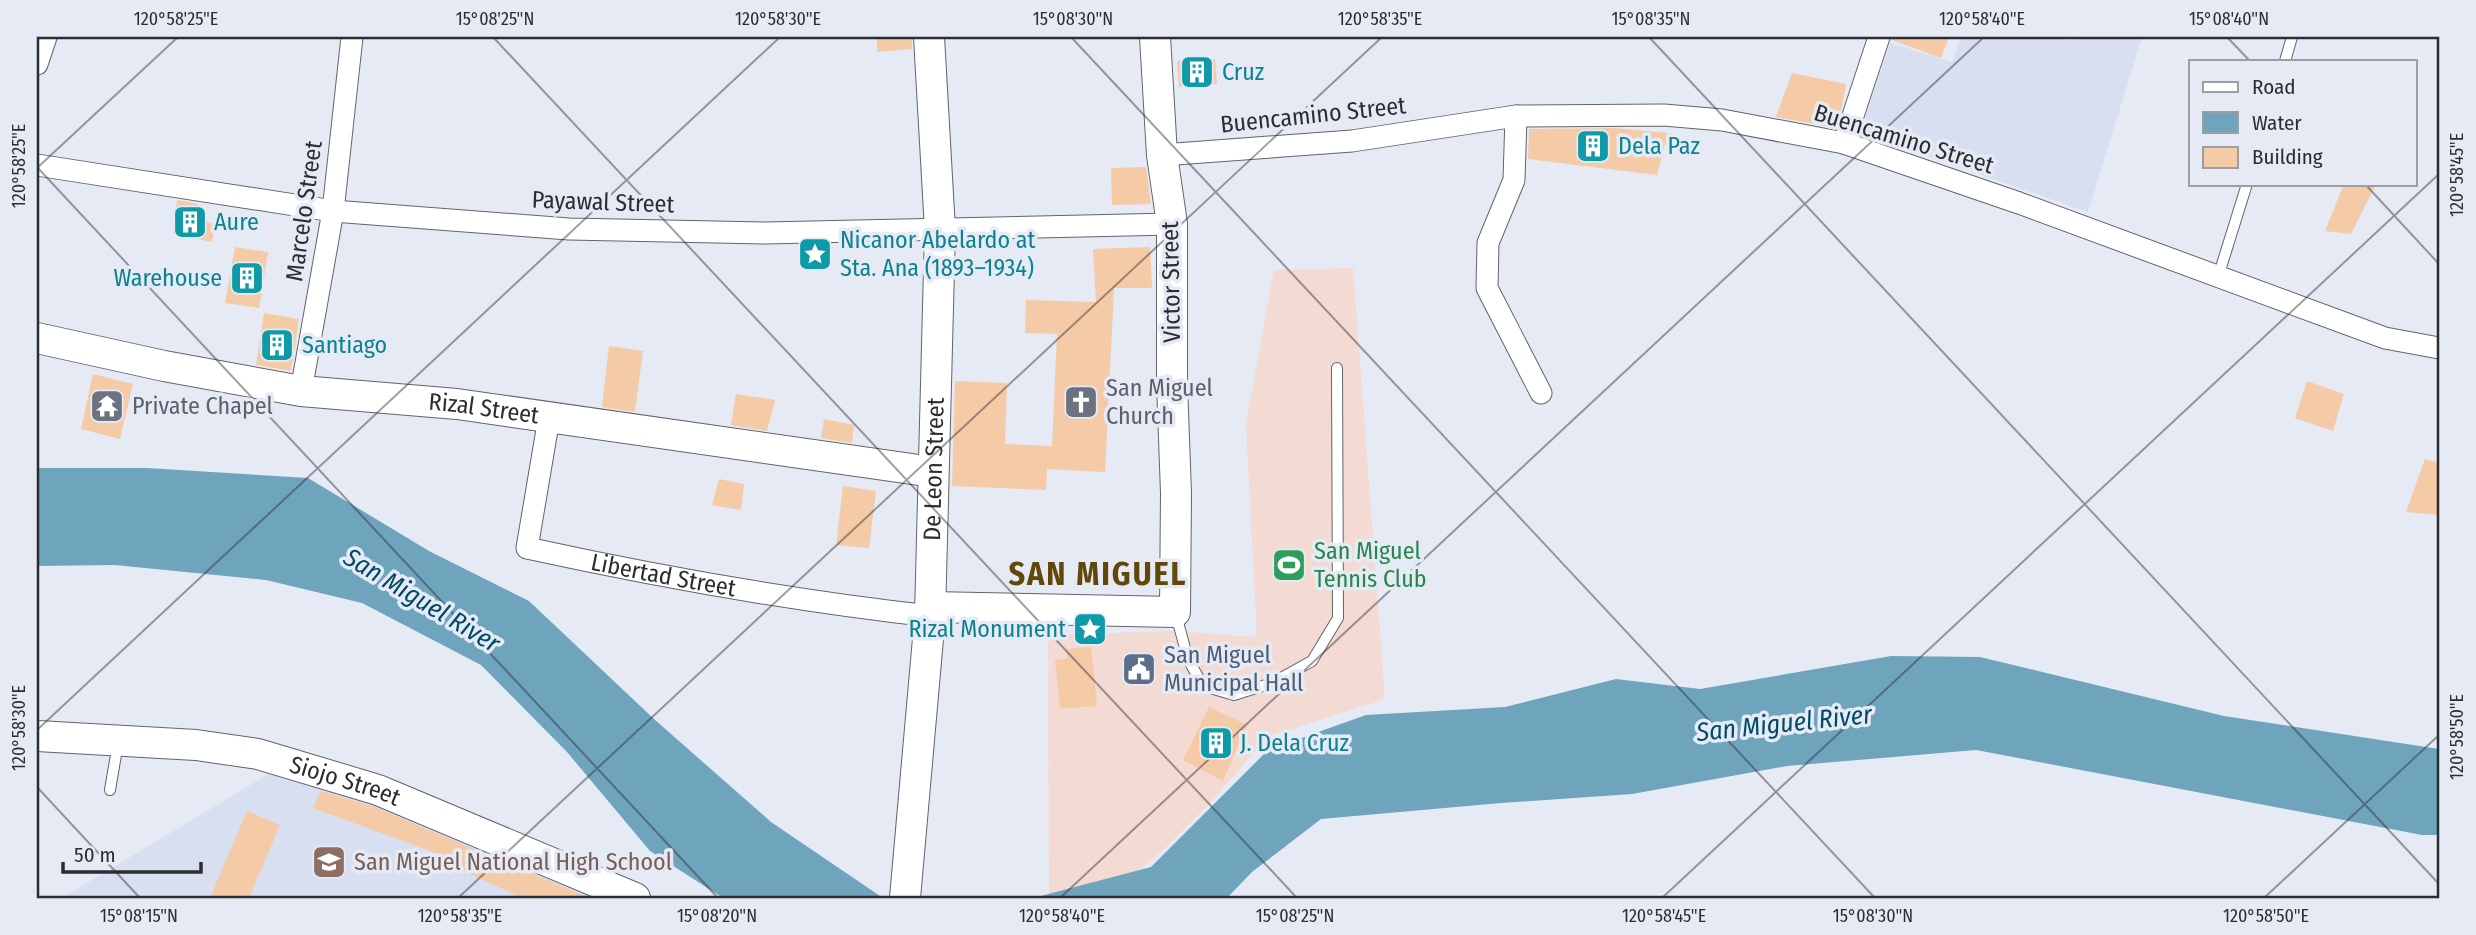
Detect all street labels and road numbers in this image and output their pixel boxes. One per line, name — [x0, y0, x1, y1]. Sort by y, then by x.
street label: Buencamino Street — [1219, 91, 1407, 139]
street label: Buencamino Street — [1811, 98, 1997, 180]
street label: Marcelo Street — [280, 139, 328, 283]
street label: Payawal Street — [531, 186, 675, 218]
street label: Victor Street — [1156, 221, 1186, 343]
street label: Rizal Street — [428, 388, 541, 430]
street label: De Leon Street — [918, 397, 950, 541]
street label: Libertad Street — [589, 548, 738, 602]
street label: Siojo Street — [287, 750, 405, 812]

